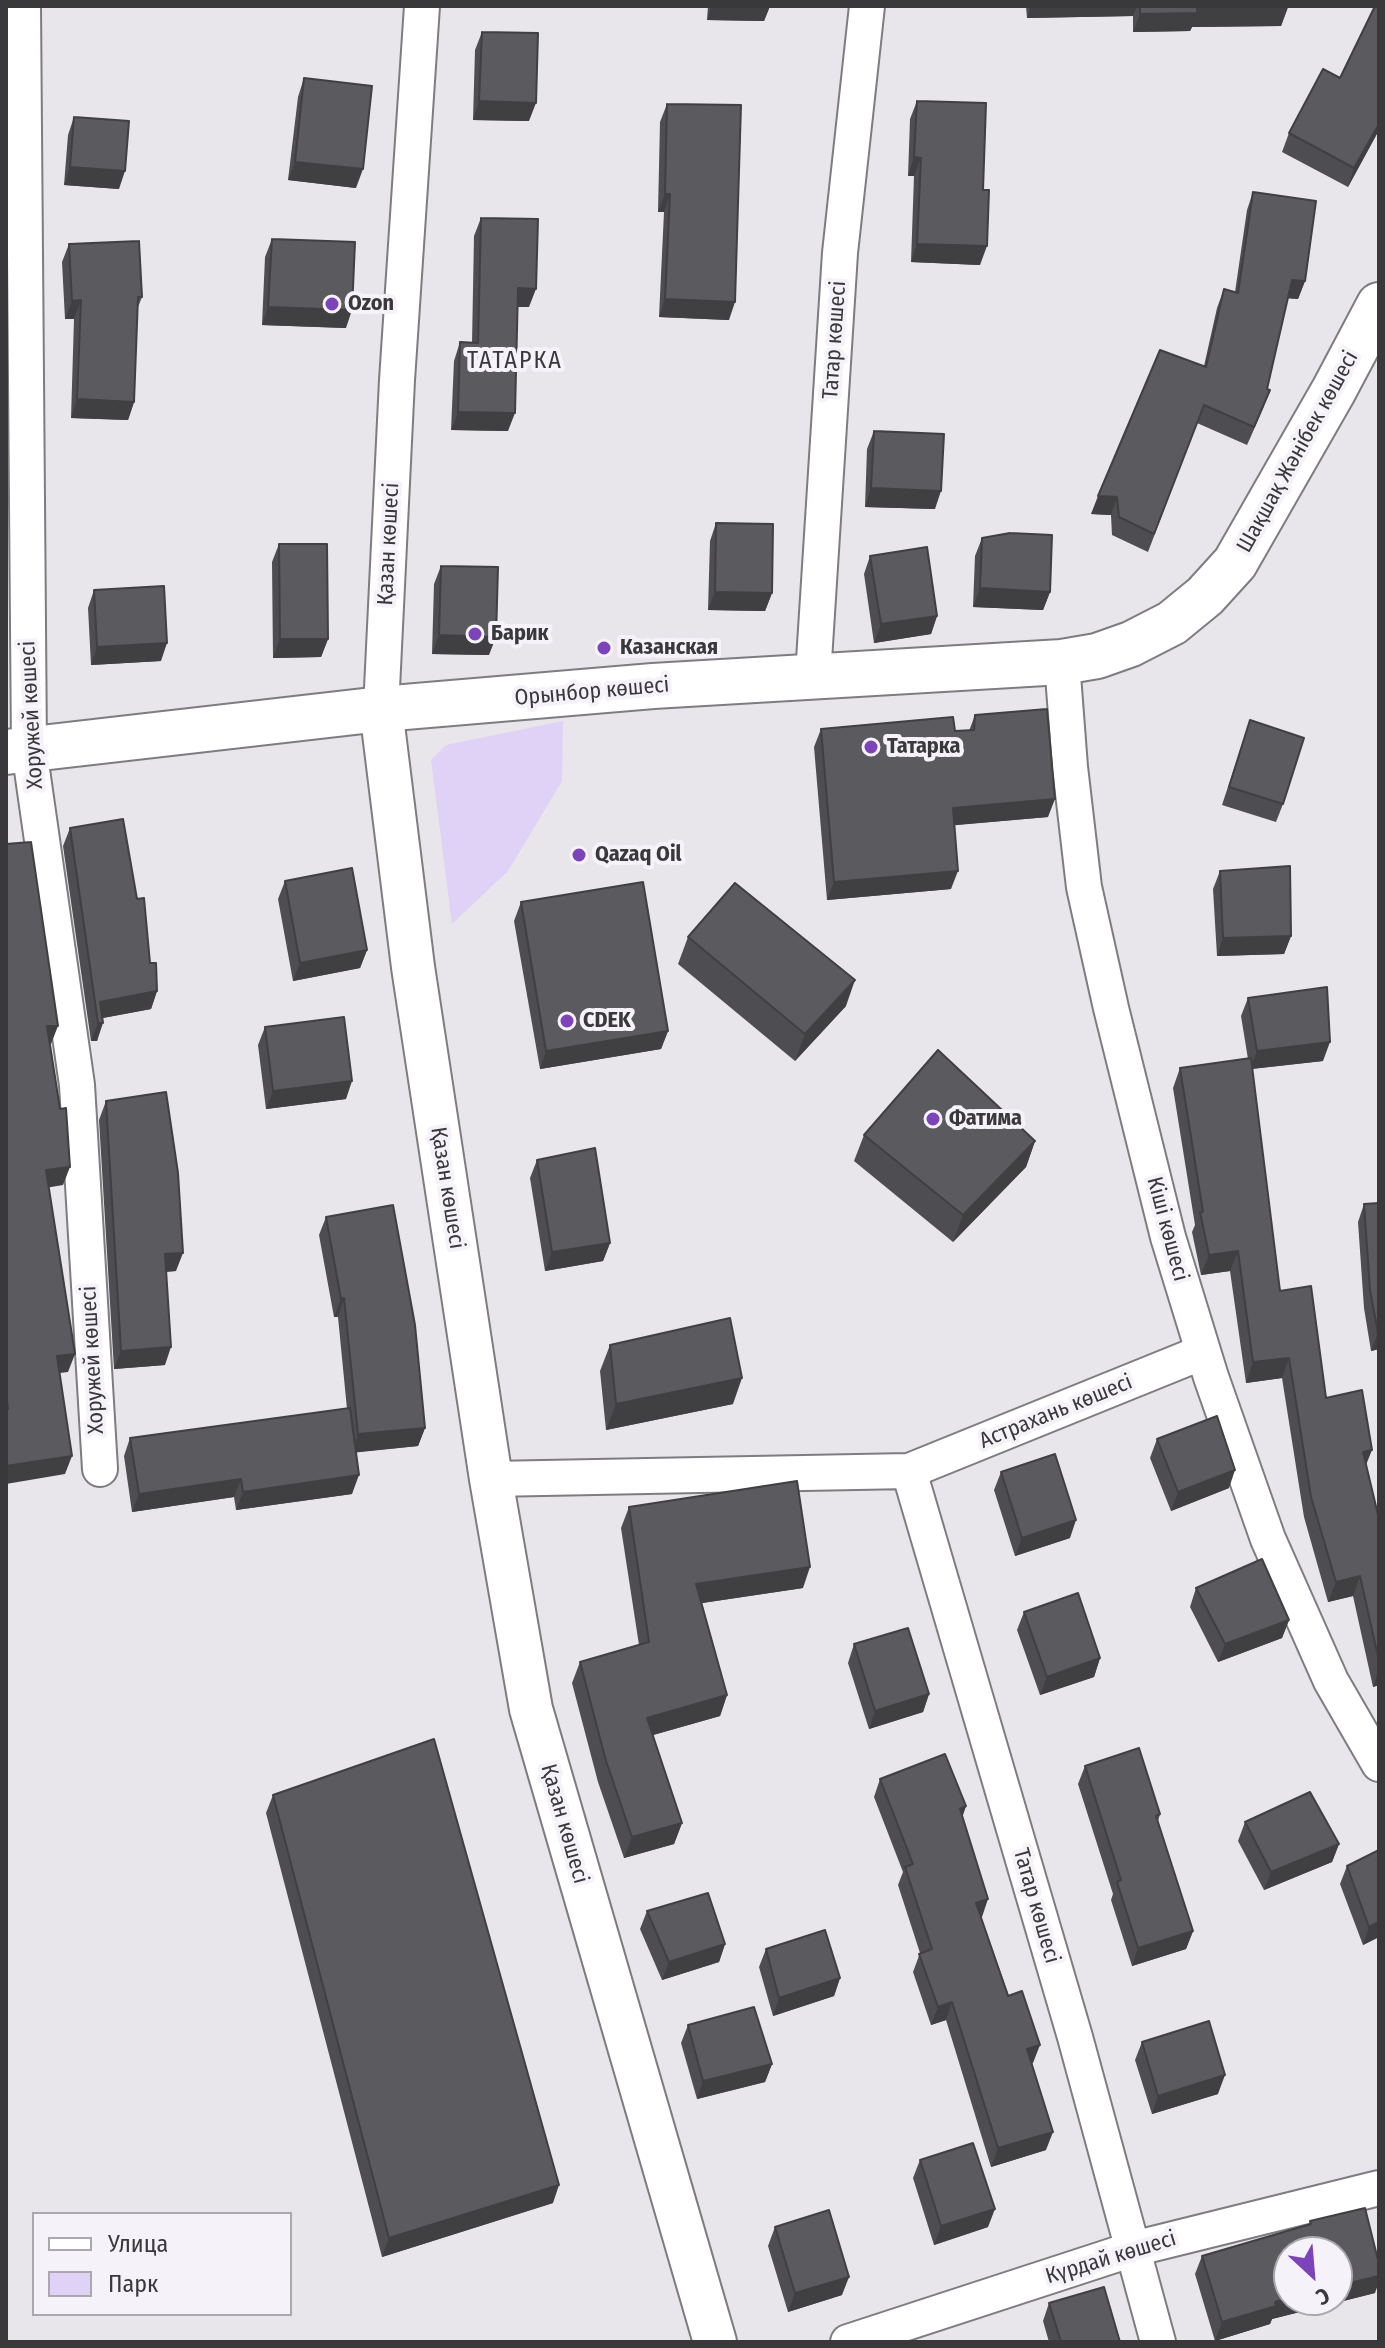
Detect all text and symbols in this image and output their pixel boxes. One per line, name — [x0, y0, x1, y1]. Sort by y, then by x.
street label: Татар көшесі — [818, 280, 852, 400]
place label: Ozon — [348, 291, 394, 317]
marker: Ozon — [323, 295, 341, 313]
street label: Шақшақ Жәнібек көшесі — [1232, 346, 1364, 558]
district label: ТАТАРКА — [467, 347, 563, 375]
street label: Қазан көшесі — [373, 482, 405, 606]
place label: Барик — [491, 621, 549, 647]
marker: Барик — [466, 625, 484, 643]
place label: Казанская — [620, 635, 718, 661]
marker: Казанская — [595, 639, 613, 657]
street label: Хоружей көшесі — [15, 640, 49, 790]
street label: Орынбор көшесі — [514, 672, 670, 712]
place label: Татарка — [887, 734, 960, 760]
marker: Татарка — [862, 738, 880, 756]
place label: Qazaq Oil — [595, 842, 682, 868]
marker: Qazaq Oil — [570, 846, 588, 864]
place label: CDEK — [583, 1008, 631, 1034]
marker: CDEK — [558, 1012, 576, 1030]
place label: Фатима — [949, 1106, 1022, 1132]
marker: Фатима — [924, 1110, 942, 1128]
street label: Қазан көшесі — [424, 1125, 470, 1251]
street label: Кіші көшесі — [1140, 1174, 1194, 1284]
street label: Хоружей көшесі — [76, 1285, 110, 1435]
street label: Астрахань көшесі — [976, 1369, 1136, 1455]
street label: Қазан көшесі — [534, 1761, 594, 1887]
street label: Татар көшесі — [1007, 1845, 1065, 1967]
legend — [32, 2212, 292, 2316]
street label: Күрдай көшесі — [1043, 2226, 1179, 2290]
text: Улица — [108, 2230, 168, 2258]
north arrow — [1273, 2236, 1353, 2316]
text: Парк — [108, 2270, 158, 2298]
text: С — [1312, 2282, 1334, 2311]

